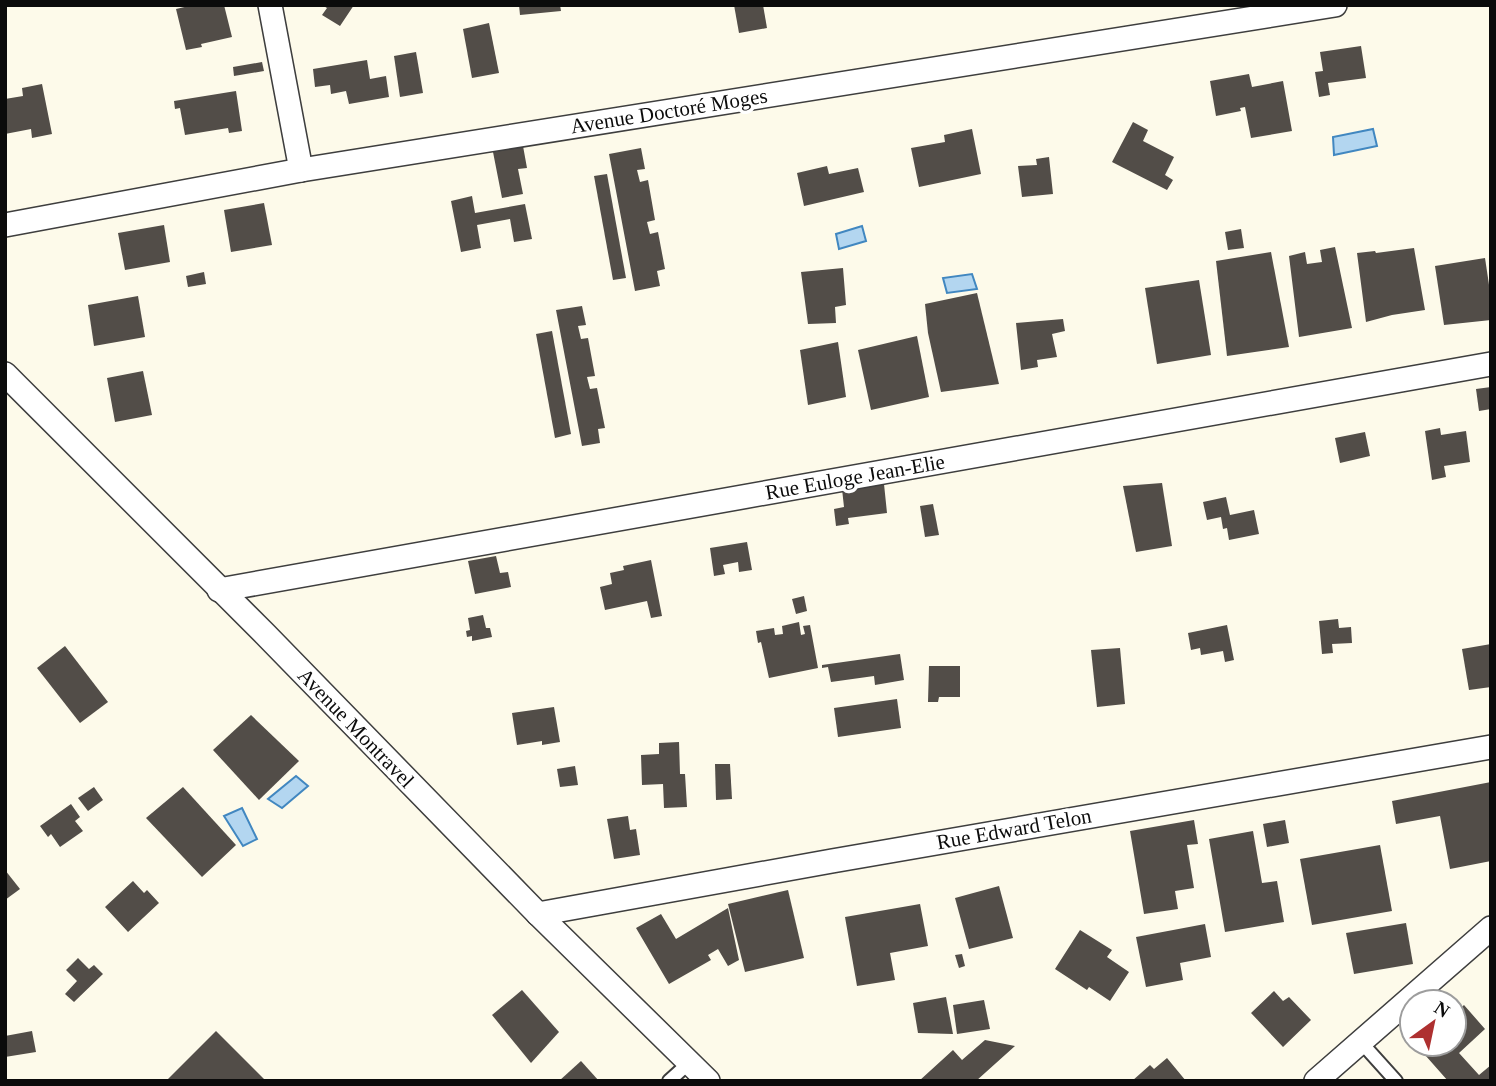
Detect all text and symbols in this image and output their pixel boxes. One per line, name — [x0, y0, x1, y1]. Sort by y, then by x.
street label: Avenue Doctoré Moges — [569, 84, 769, 138]
street label: Rue Euloge Jean-Elie — [763, 449, 947, 505]
street label: Avenue Montravel — [293, 663, 419, 793]
street label: Rue Edward Telon — [935, 803, 1094, 854]
north arrow — [1398, 988, 1468, 1058]
text: N — [1431, 997, 1454, 1022]

